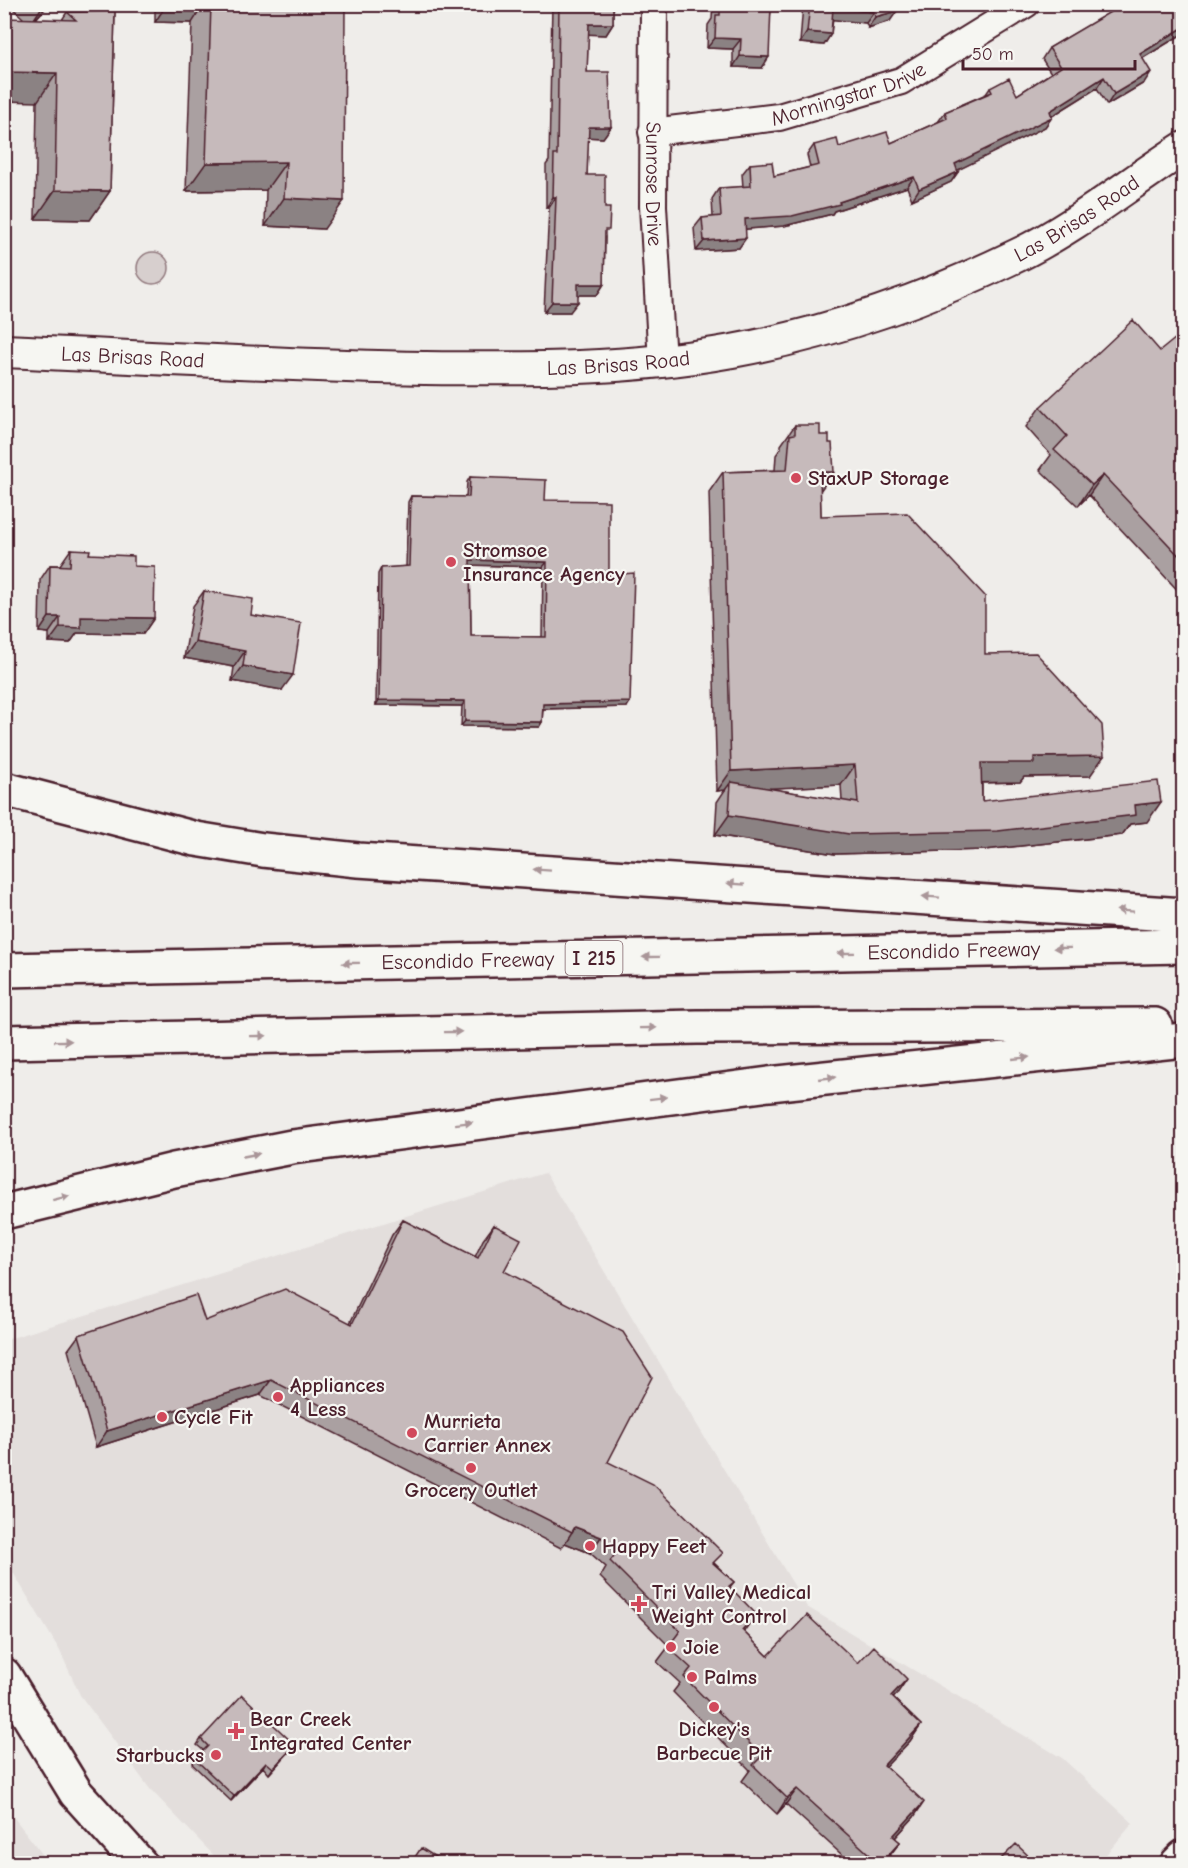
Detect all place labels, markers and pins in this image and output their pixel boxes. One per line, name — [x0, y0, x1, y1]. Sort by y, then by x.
place label: StaxUP Storage — [808, 466, 949, 490]
marker: StaxUP Storage — [789, 471, 803, 485]
place label: Stromsoe Insurance Agency — [463, 538, 625, 586]
marker: Stromsoe Insurance Agency — [444, 555, 458, 569]
place label: Appliances 4 Less — [290, 1373, 385, 1421]
marker: Appliances 4 Less — [271, 1390, 285, 1404]
place label: Cycle Fit — [174, 1405, 254, 1429]
place label: Murrieta Carrier Annex — [424, 1409, 551, 1457]
marker: Cycle Fit — [155, 1410, 169, 1424]
marker: Murrieta Carrier Annex — [405, 1426, 419, 1440]
marker: Grocery Outlet — [464, 1461, 478, 1475]
place label: Grocery Outlet — [405, 1478, 539, 1502]
place label: Happy Feet — [602, 1534, 707, 1558]
marker: Happy Feet — [583, 1539, 597, 1553]
place label: Tri Valley Medical Weight Control — [652, 1580, 811, 1628]
marker: Tri Valley Medical Weight Control — [630, 1595, 648, 1613]
place label: Joie — [683, 1635, 719, 1659]
marker: Joie — [664, 1640, 678, 1654]
place label: Palms — [704, 1665, 757, 1689]
marker: Palms — [685, 1670, 699, 1684]
marker: Dickey's Barbecue Pit — [707, 1700, 721, 1714]
place label: Bear Creek Integrated Center — [250, 1707, 412, 1755]
place label: Dickey's Barbecue Pit — [656, 1717, 773, 1765]
marker: Bear Creek Integrated Center — [227, 1722, 245, 1740]
place label: Starbucks — [116, 1743, 204, 1767]
marker: Starbucks — [209, 1748, 223, 1762]

